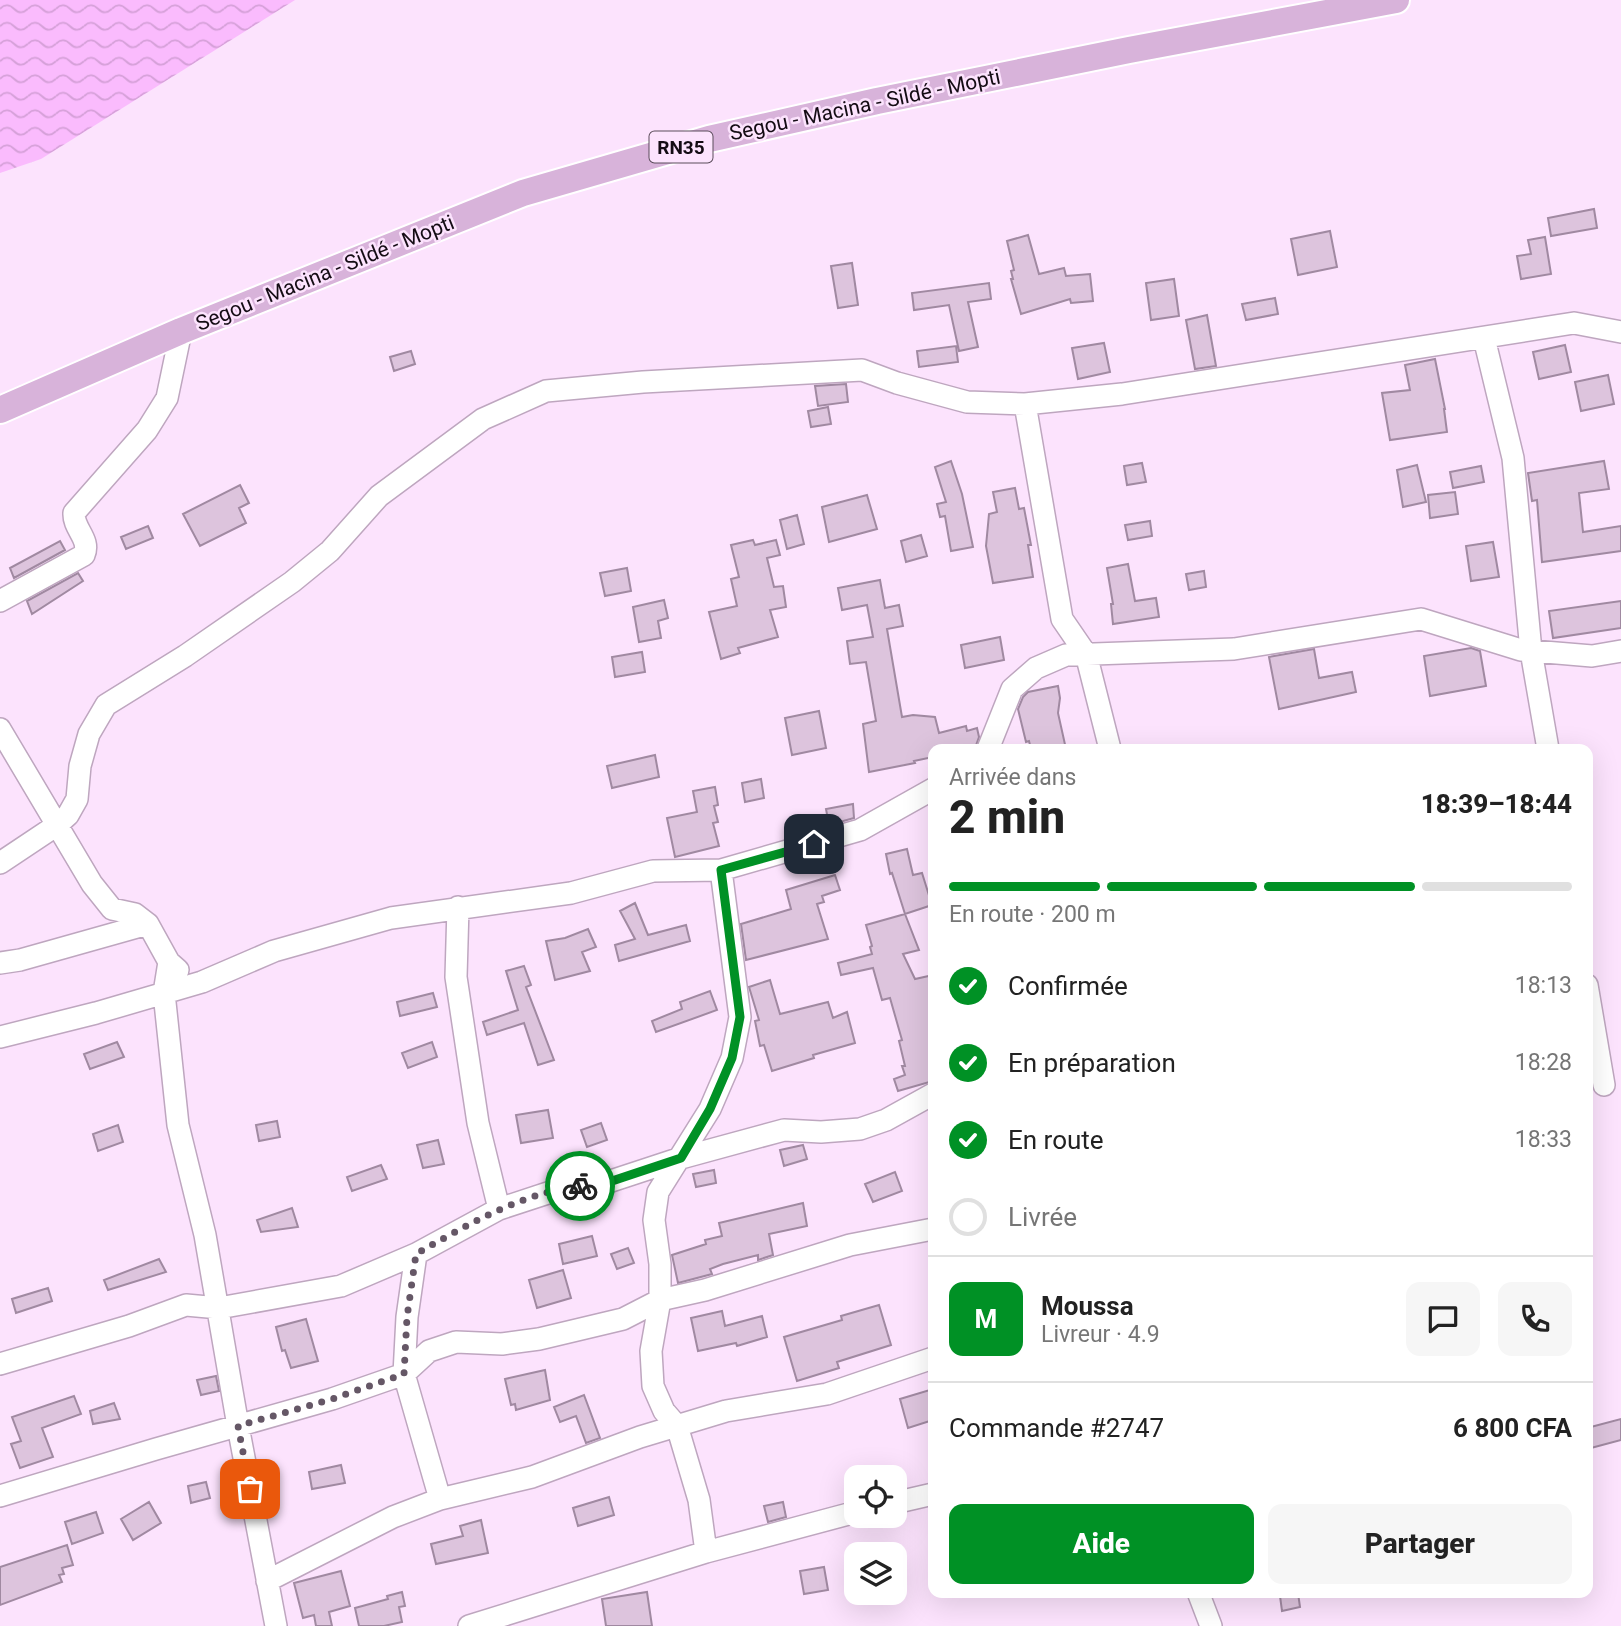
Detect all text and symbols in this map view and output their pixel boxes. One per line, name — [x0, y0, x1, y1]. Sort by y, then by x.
street label: Segou - Macina - Sildé - Mopti — [727, 65, 1003, 145]
road number: RN35 — [650, 132, 712, 162]
street label: Segou - Macina - Sildé - Mopti — [192, 210, 458, 336]
text: Arrivée dans — [949, 764, 1076, 791]
text: 18:39–18:44 — [1421, 789, 1572, 819]
text: 2 min — [949, 790, 1065, 844]
pin — [784, 814, 844, 874]
icon: home — [795, 825, 833, 863]
text: En route · 200 m — [949, 901, 1116, 928]
icon: check — [949, 967, 987, 1005]
text: Confirmée — [1008, 971, 1128, 1001]
text: 18:13 — [1515, 972, 1572, 999]
icon: check — [949, 1044, 987, 1082]
text: En préparation — [1008, 1048, 1176, 1078]
text: 18:28 — [1515, 1049, 1572, 1076]
icon: check — [949, 1121, 987, 1159]
text: En route — [1008, 1125, 1104, 1155]
text: 18:33 — [1515, 1126, 1572, 1153]
courier — [545, 1151, 615, 1221]
icon: bike — [561, 1167, 599, 1205]
text: Livrée — [1008, 1202, 1077, 1232]
button: chat — [1406, 1282, 1480, 1356]
button: phone — [1498, 1282, 1572, 1356]
text: Moussa — [1041, 1291, 1134, 1321]
text: M — [975, 1304, 997, 1334]
text: Livreur · 4.9 — [1041, 1321, 1160, 1348]
text: Commande #2747 — [949, 1413, 1164, 1443]
text: 6 800 CFA — [1453, 1413, 1572, 1443]
pin — [220, 1459, 280, 1519]
map controls — [844, 1465, 907, 1605]
button: locate — [844, 1465, 907, 1528]
icon: bag — [231, 1470, 269, 1508]
button: Aide — [949, 1504, 1254, 1584]
button: Partager — [1268, 1504, 1572, 1584]
button: layers — [844, 1542, 907, 1605]

